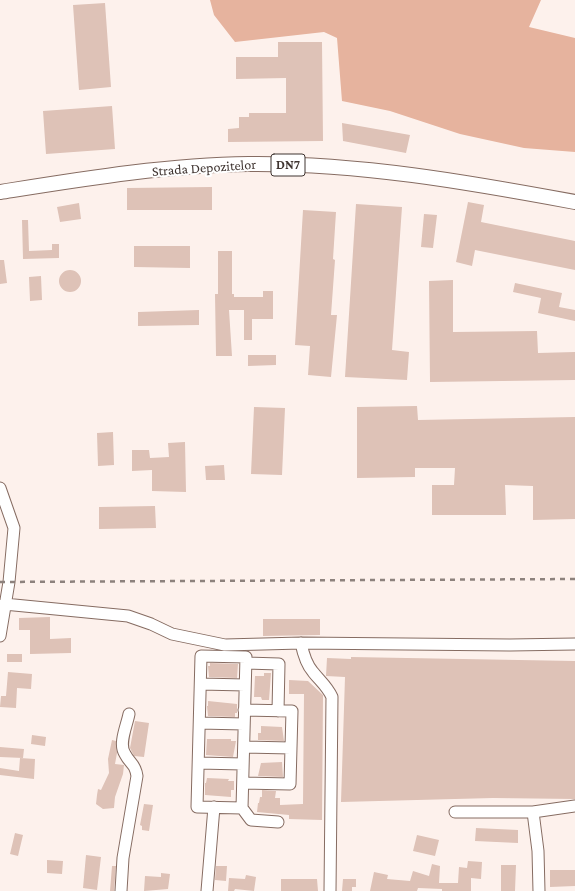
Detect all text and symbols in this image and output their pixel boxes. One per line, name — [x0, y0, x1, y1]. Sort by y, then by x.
road number: DN7 — [271, 154, 305, 176]
street label: Strada Depozitelor — [151, 156, 257, 180]

